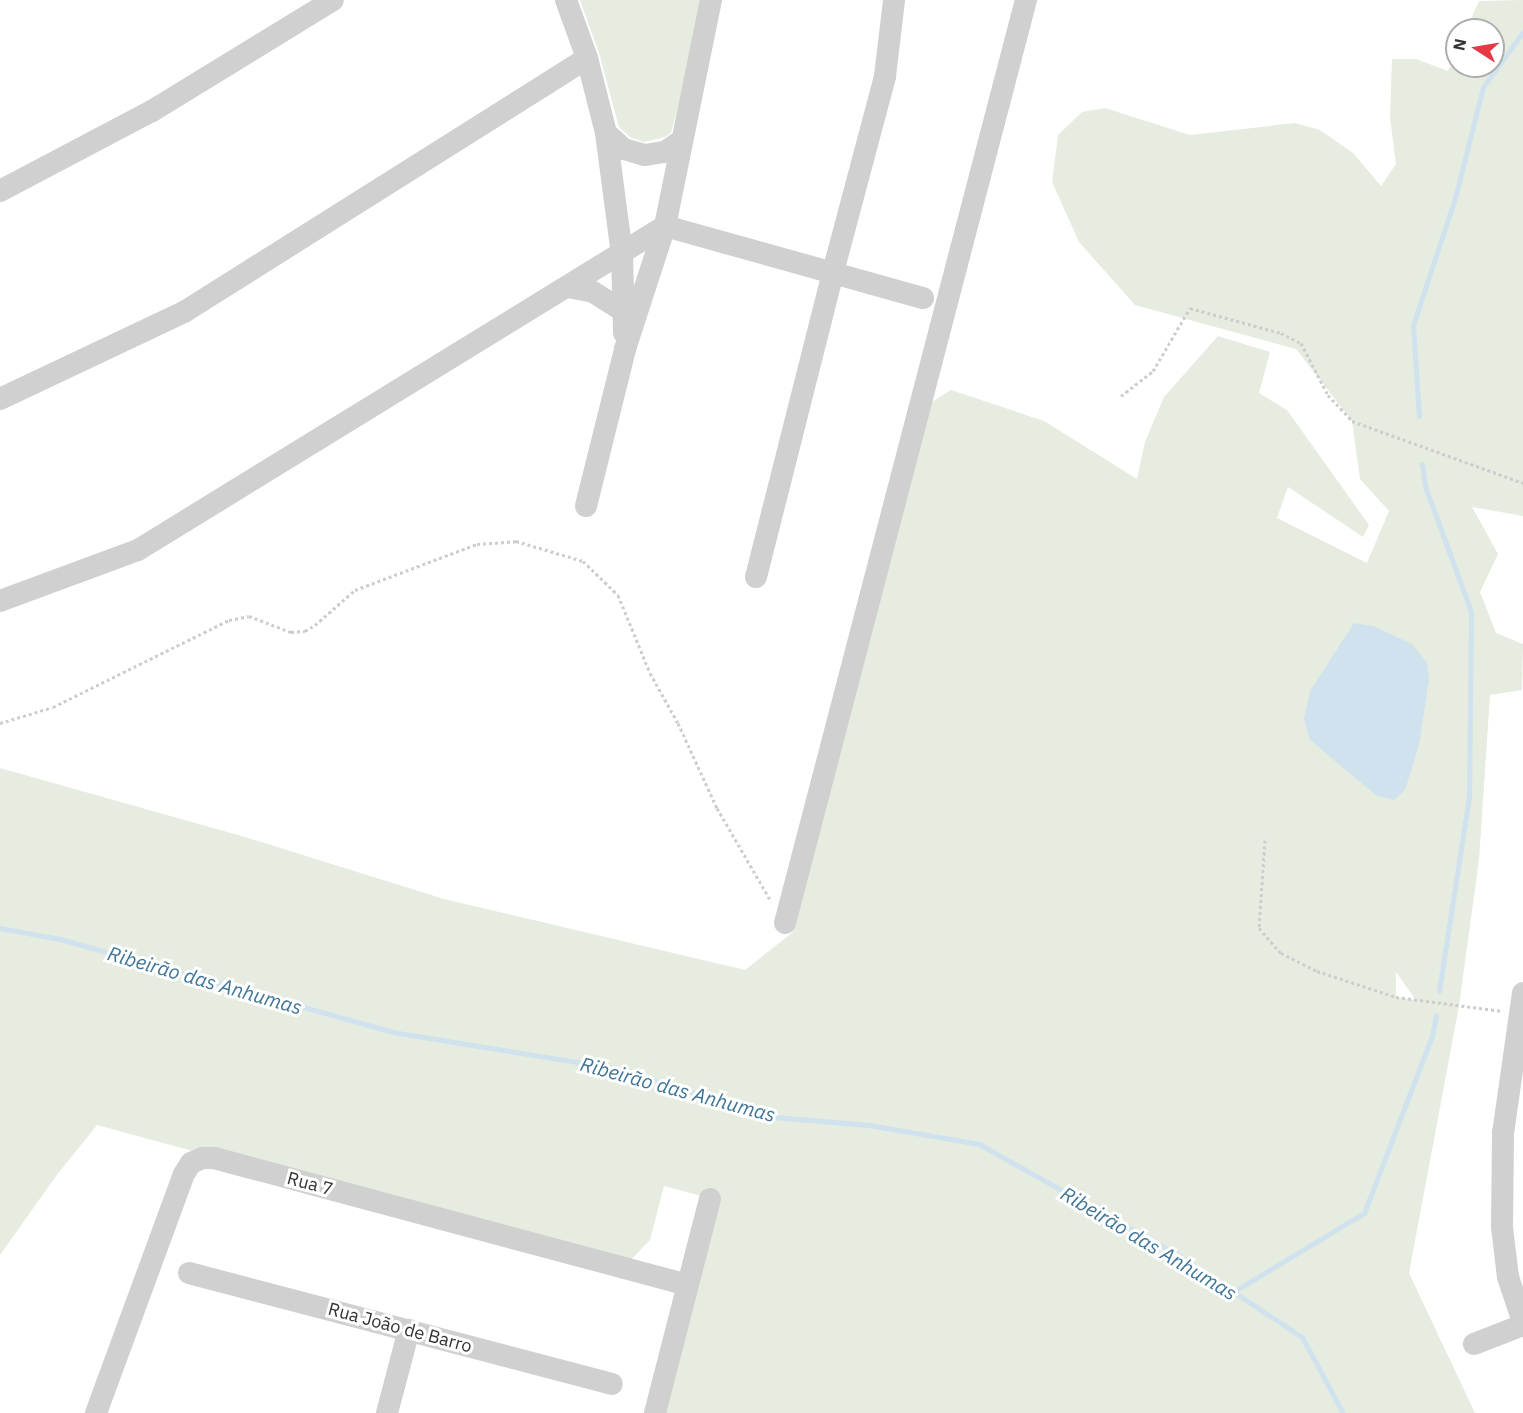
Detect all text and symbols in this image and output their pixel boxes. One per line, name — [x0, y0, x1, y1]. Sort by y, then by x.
north arrow — [1445, 18, 1505, 78]
text: N — [1448, 37, 1470, 52]
water label: Ribeirão das Anhumas — [105, 941, 305, 1019]
water label: Ribeirão das Anhumas — [578, 1051, 778, 1127]
street label: Rua 7 — [285, 1168, 335, 1200]
water label: Ribeirão das Anhumas — [1057, 1181, 1241, 1305]
street label: Rua João de Barro — [326, 1298, 474, 1358]

